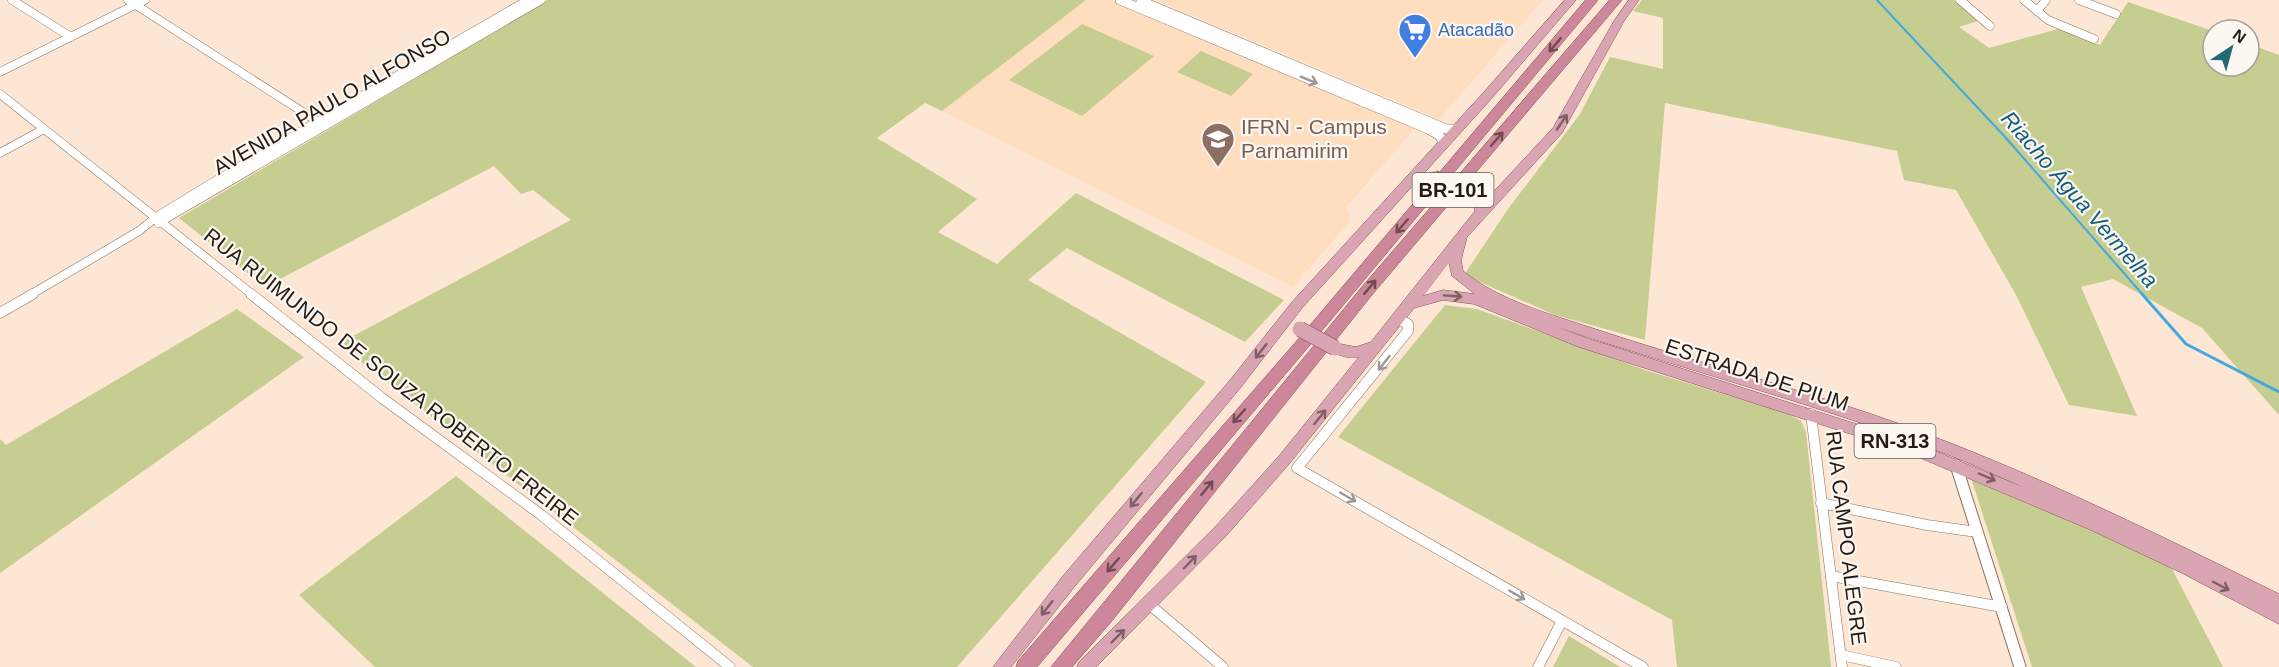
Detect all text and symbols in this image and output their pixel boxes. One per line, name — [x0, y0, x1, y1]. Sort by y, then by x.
supermarket icon: Atacadão — [1397, 12, 1433, 59]
north arrow — [2201, 18, 2261, 78]
place label: Atacadão — [1438, 20, 1514, 40]
street label: AVENIDA PAULO ALFONSO — [209, 24, 454, 179]
text: N — [2230, 26, 2249, 47]
one-way arrow — [1548, 37, 1562, 52]
one-way arrow — [1299, 75, 1318, 86]
water label: Riacho Água Vermelha — [1996, 106, 2163, 293]
one-way arrow — [1556, 114, 1569, 131]
place label: IFRN - Campus Parnamirim — [1241, 115, 1387, 162]
school or university icon: IFRN - Campus Parnamirim — [1200, 121, 1236, 168]
one-way arrow — [1491, 131, 1504, 147]
road number: BR-101 — [1412, 173, 1494, 207]
one-way arrow — [1395, 218, 1409, 233]
street label: RUA RUIMUNDO DE SOUZA ROBERTO FREIRE — [200, 223, 583, 530]
one-way arrow — [1364, 279, 1377, 295]
one-way arrow — [1443, 290, 1462, 301]
street label: ESTRADA DE PIUM — [1663, 334, 1852, 415]
one-way arrow — [1254, 342, 1267, 358]
one-way arrow — [1378, 355, 1391, 371]
one-way arrow — [1232, 409, 1246, 424]
one-way arrow — [1313, 409, 1326, 425]
road number: RN-313 — [1854, 424, 1936, 458]
street label: RUA CAMPO ALEGRE — [1822, 429, 1871, 646]
one-way arrow — [1977, 472, 1996, 483]
one-way arrow — [1200, 481, 1213, 497]
one-way arrow — [1129, 492, 1142, 508]
one-way arrow — [1339, 492, 1357, 503]
one-way arrow — [1183, 555, 1198, 570]
one-way arrow — [1106, 557, 1119, 573]
one-way arrow — [2212, 580, 2230, 592]
one-way arrow — [1508, 589, 1525, 601]
one-way arrow — [1041, 600, 1054, 616]
one-way arrow — [1110, 628, 1125, 643]

